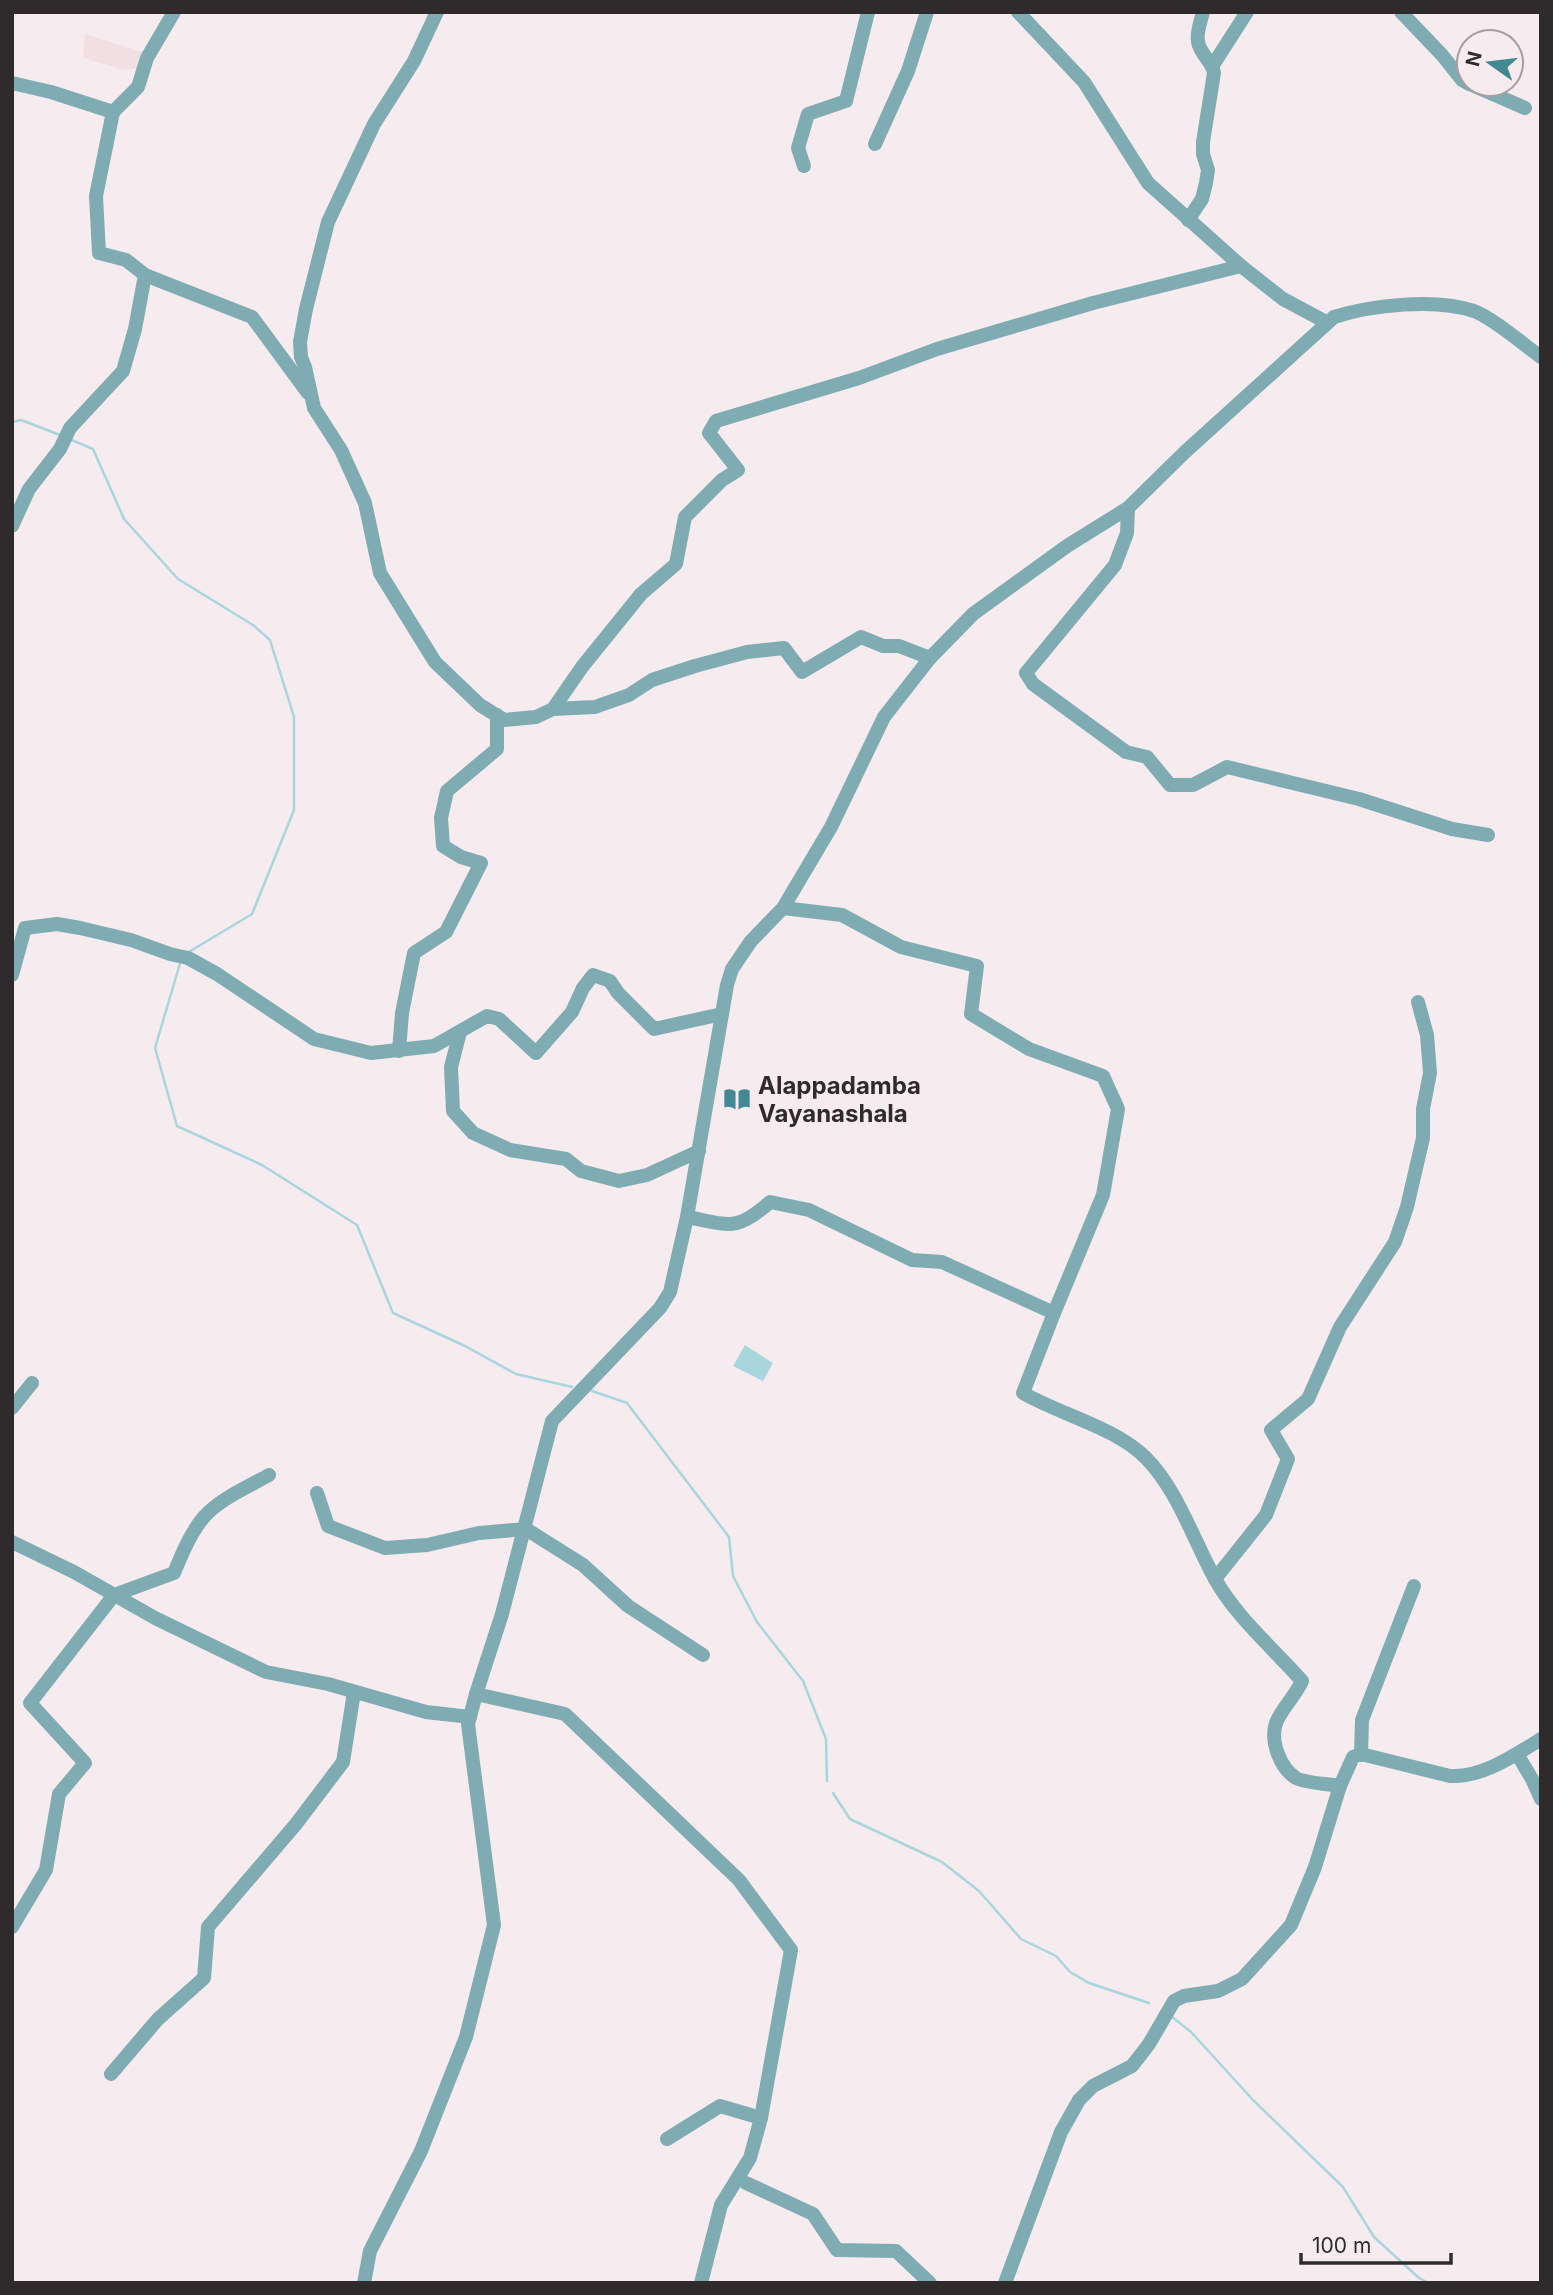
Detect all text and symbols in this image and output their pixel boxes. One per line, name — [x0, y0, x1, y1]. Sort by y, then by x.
north arrow — [1455, 28, 1525, 98]
text: N — [1461, 49, 1487, 69]
place label: Alappadamba Vayanashala — [758, 1071, 921, 1128]
library icon: Alappadamba Vayanashala — [722, 1084, 752, 1114]
scale bar — [1301, 2222, 1452, 2266]
text: 100 m — [1312, 2233, 1371, 2258]

